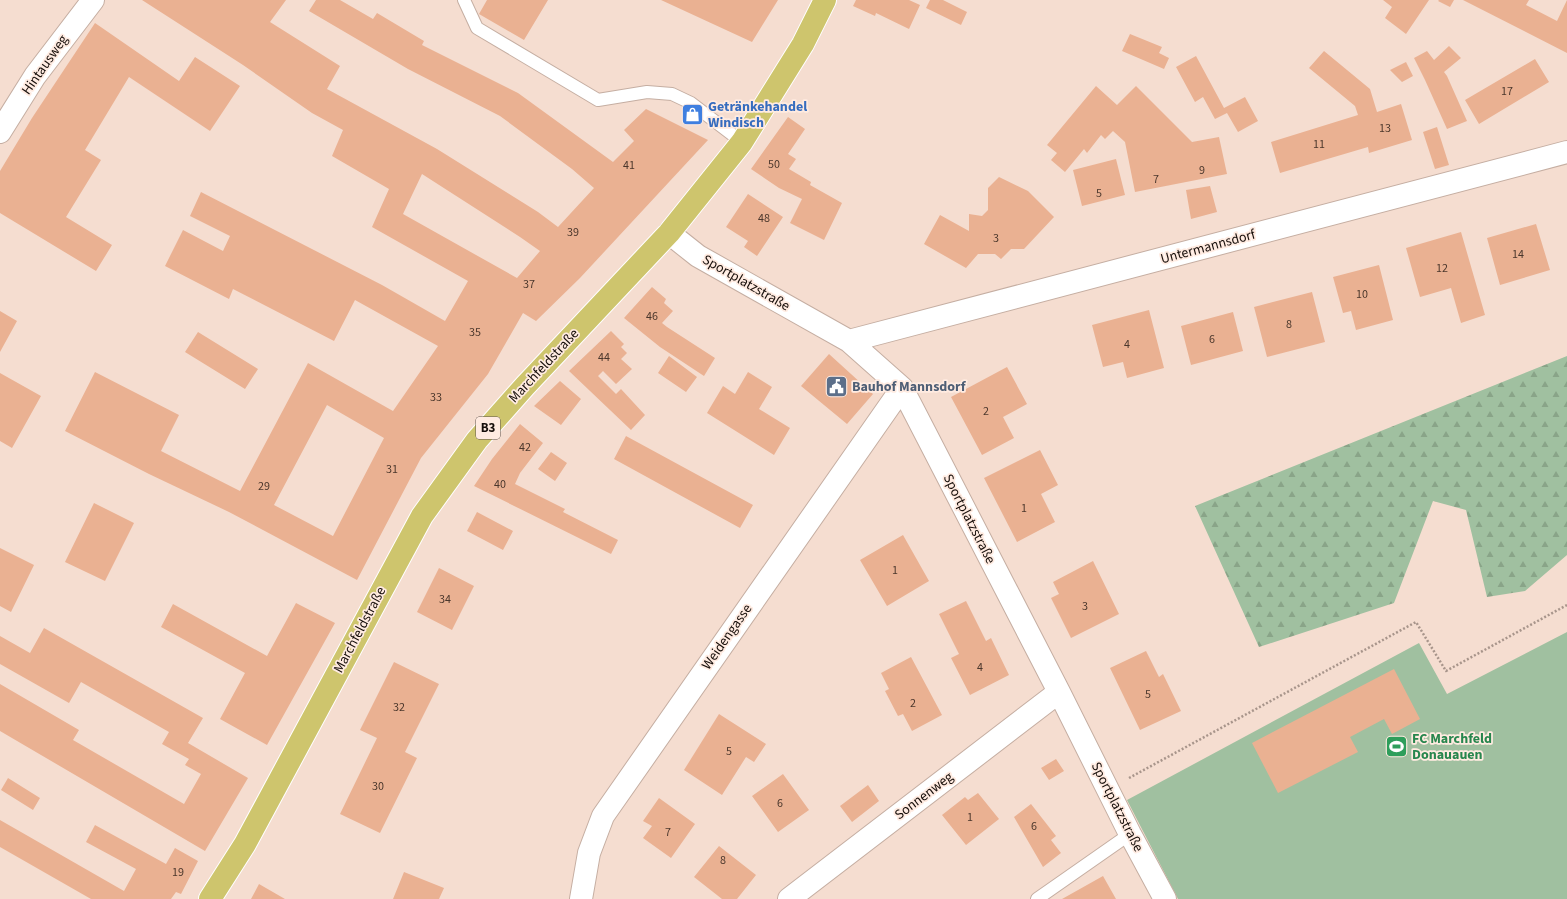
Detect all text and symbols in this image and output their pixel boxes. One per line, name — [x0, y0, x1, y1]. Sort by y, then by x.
street label: Hintausweg — [17, 31, 73, 99]
house number: 17 — [1501, 83, 1513, 100]
place label: Getränkehandel Windisch — [708, 97, 807, 133]
shop icon: Getränkehandel Windisch — [680, 102, 706, 128]
house number: 13 — [1379, 120, 1391, 137]
house number: 11 — [1313, 136, 1325, 153]
house number: 50 — [768, 156, 780, 173]
house number: 41 — [623, 157, 635, 174]
house number: 9 — [1199, 162, 1205, 179]
house number: 7 — [1153, 171, 1159, 188]
house number: 5 — [1096, 185, 1102, 202]
house number: 48 — [758, 210, 770, 227]
house number: 39 — [567, 224, 579, 241]
street label: Untermannsdorf — [1158, 225, 1258, 269]
house number: 3 — [993, 230, 999, 247]
house number: 14 — [1512, 246, 1524, 263]
street label: Sportplatzstraße — [698, 250, 794, 316]
house number: 12 — [1436, 260, 1448, 277]
house number: 37 — [523, 276, 535, 293]
house number: 10 — [1356, 286, 1368, 303]
house number: 46 — [646, 308, 658, 325]
house number: 8 — [1286, 316, 1292, 333]
house number: 35 — [469, 324, 481, 341]
street label: Marchfeldstraße — [504, 324, 584, 408]
house number: 6 — [1209, 331, 1215, 348]
house number: 4 — [1124, 336, 1130, 353]
house number: 44 — [598, 349, 610, 366]
public building icon: Bauhof Mannsdorf — [823, 374, 849, 400]
place label: Bauhof Mannsdorf — [852, 377, 967, 397]
house number: 33 — [430, 389, 442, 406]
house number: 2 — [983, 403, 989, 420]
road number: B3 — [476, 417, 500, 439]
house number: 42 — [519, 439, 531, 456]
house number: 31 — [386, 461, 398, 478]
street label: Sportplatzstraße — [938, 471, 1000, 567]
house number: 40 — [494, 476, 506, 493]
house number: 29 — [258, 478, 270, 495]
house number: 1 — [1021, 500, 1027, 517]
house number: 1 — [892, 562, 898, 579]
street label: Marchfeldstraße — [329, 583, 391, 677]
house number: 34 — [439, 591, 451, 608]
house number: 3 — [1082, 598, 1088, 615]
street label: Weidengasse — [697, 600, 757, 674]
house number: 4 — [977, 659, 983, 676]
house number: 5 — [1145, 686, 1151, 703]
house number: 2 — [910, 695, 916, 712]
house number: 32 — [393, 699, 405, 716]
place label: FC Marchfeld Donauauen — [1412, 729, 1492, 765]
sports icon: FC Marchfeld Donauauen — [1383, 734, 1409, 760]
house number: 5 — [726, 743, 732, 760]
street label: Sportplatzstraße — [1086, 759, 1148, 855]
street label: Sonnenweg — [890, 767, 958, 825]
house number: 30 — [372, 778, 384, 795]
house number: 6 — [777, 795, 783, 812]
house number: 1 — [967, 809, 973, 826]
house number: 6 — [1031, 818, 1037, 835]
house number: 7 — [665, 824, 671, 841]
house number: 8 — [720, 852, 726, 869]
house number: 19 — [172, 864, 184, 881]

